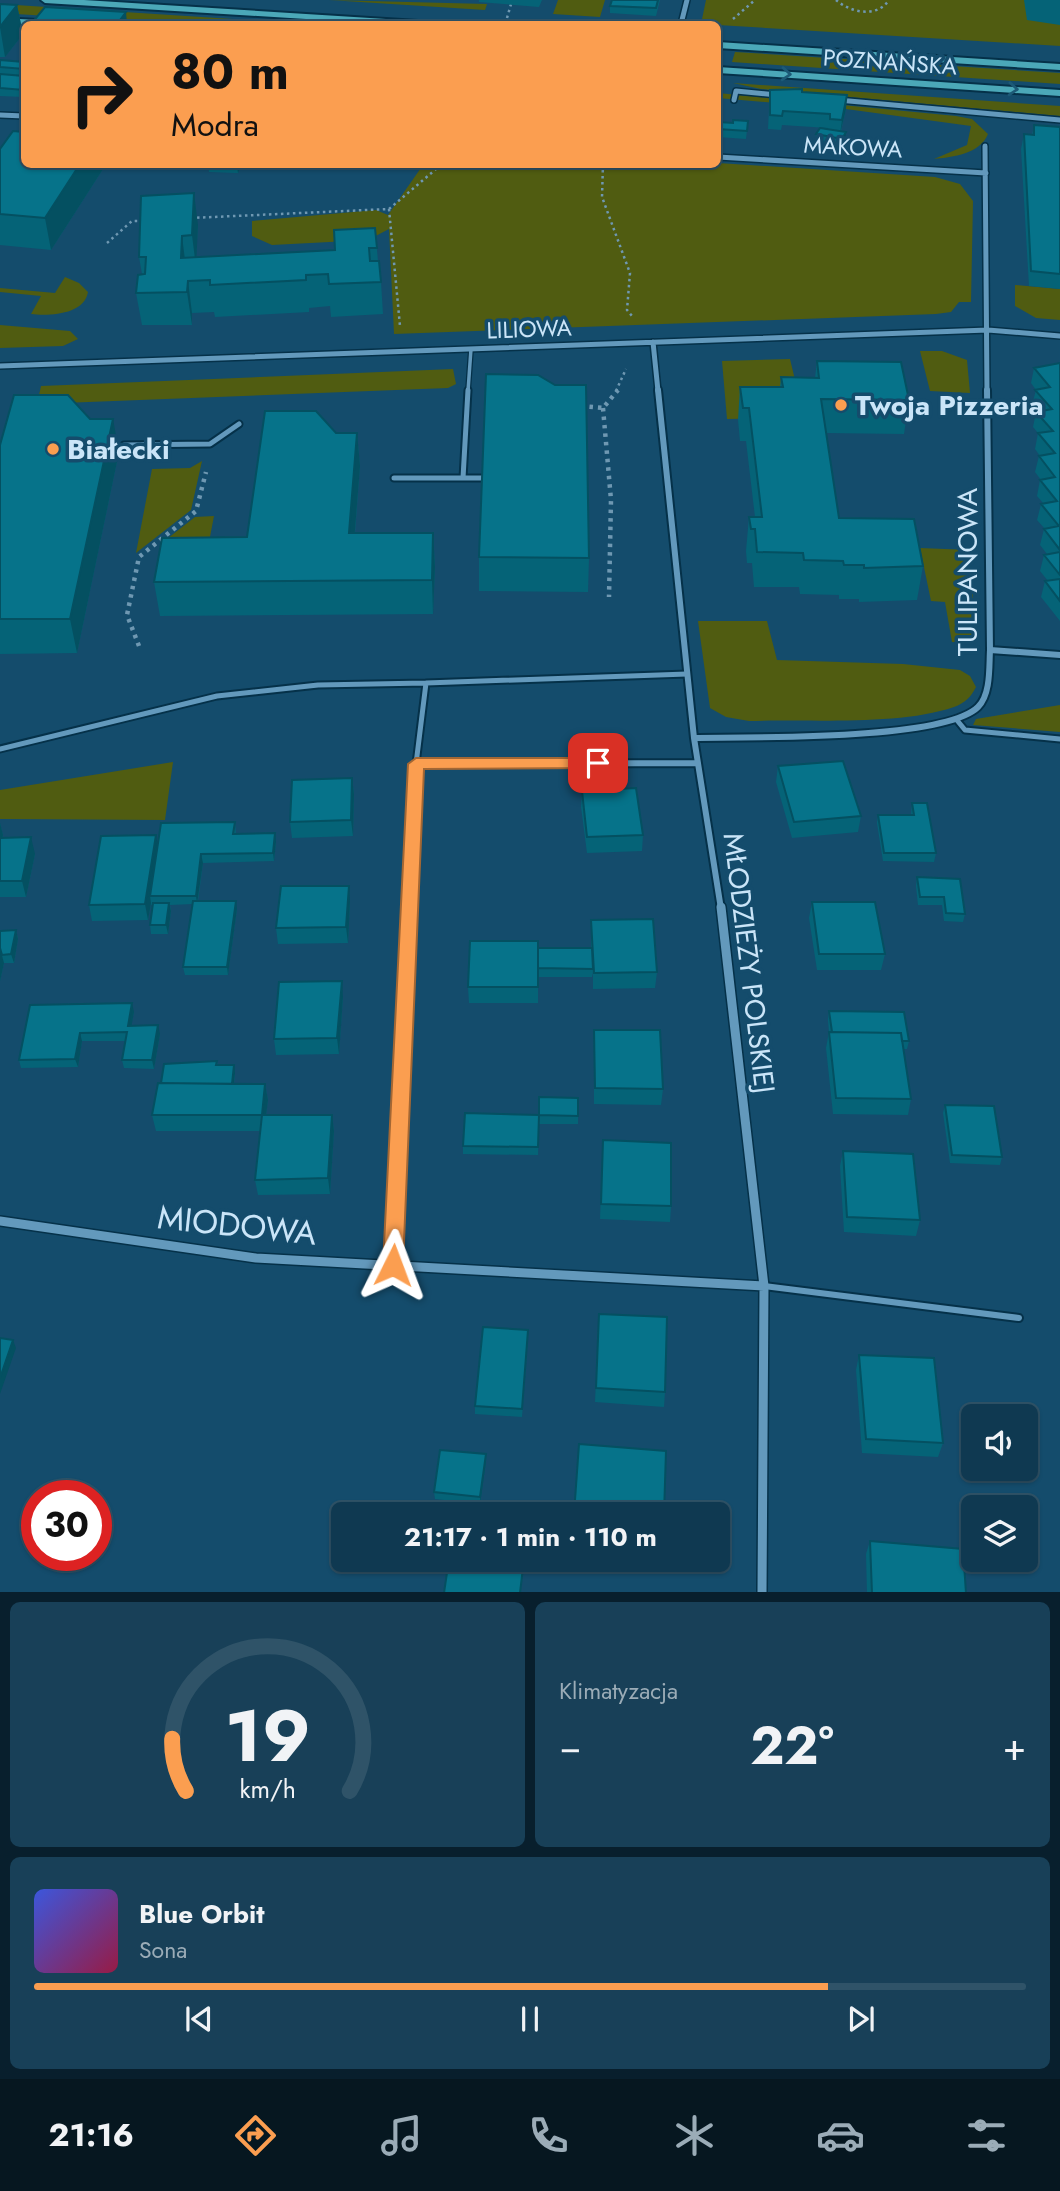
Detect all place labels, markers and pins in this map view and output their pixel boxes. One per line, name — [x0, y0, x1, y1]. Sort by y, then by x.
place label: Twoja Pizzeria — [855, 385, 1044, 426]
marker: Twoja Pizzeria — [833, 397, 849, 413]
place label: Białecki — [67, 429, 170, 470]
marker: Białecki — [45, 441, 61, 457]
pin — [568, 733, 628, 793]

